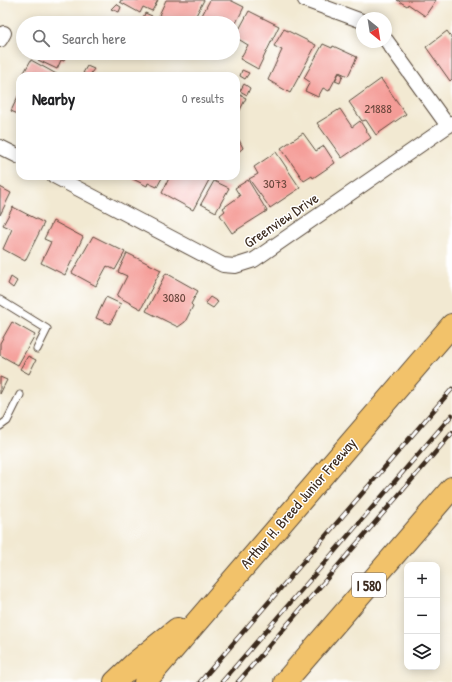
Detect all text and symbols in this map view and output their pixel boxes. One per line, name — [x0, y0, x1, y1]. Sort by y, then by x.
north arrow — [356, 12, 392, 48]
search box — [16, 16, 240, 60]
icon: search — [30, 27, 52, 49]
text: Search here — [62, 28, 126, 49]
text: Nearby — [32, 87, 75, 110]
text: 0 results — [182, 89, 224, 107]
house number: 21888 — [364, 99, 392, 117]
house number: 3073 — [263, 174, 287, 192]
street label: Greenview Drive — [240, 187, 322, 253]
house number: 3080 — [162, 288, 186, 306]
street label: Arthur H. Breed Junior Freeway — [235, 433, 361, 573]
map controls — [404, 562, 440, 670]
button: + — [404, 562, 440, 598]
road number: I 580 — [352, 573, 386, 597]
button: − — [404, 598, 440, 634]
button: layers — [404, 634, 440, 670]

